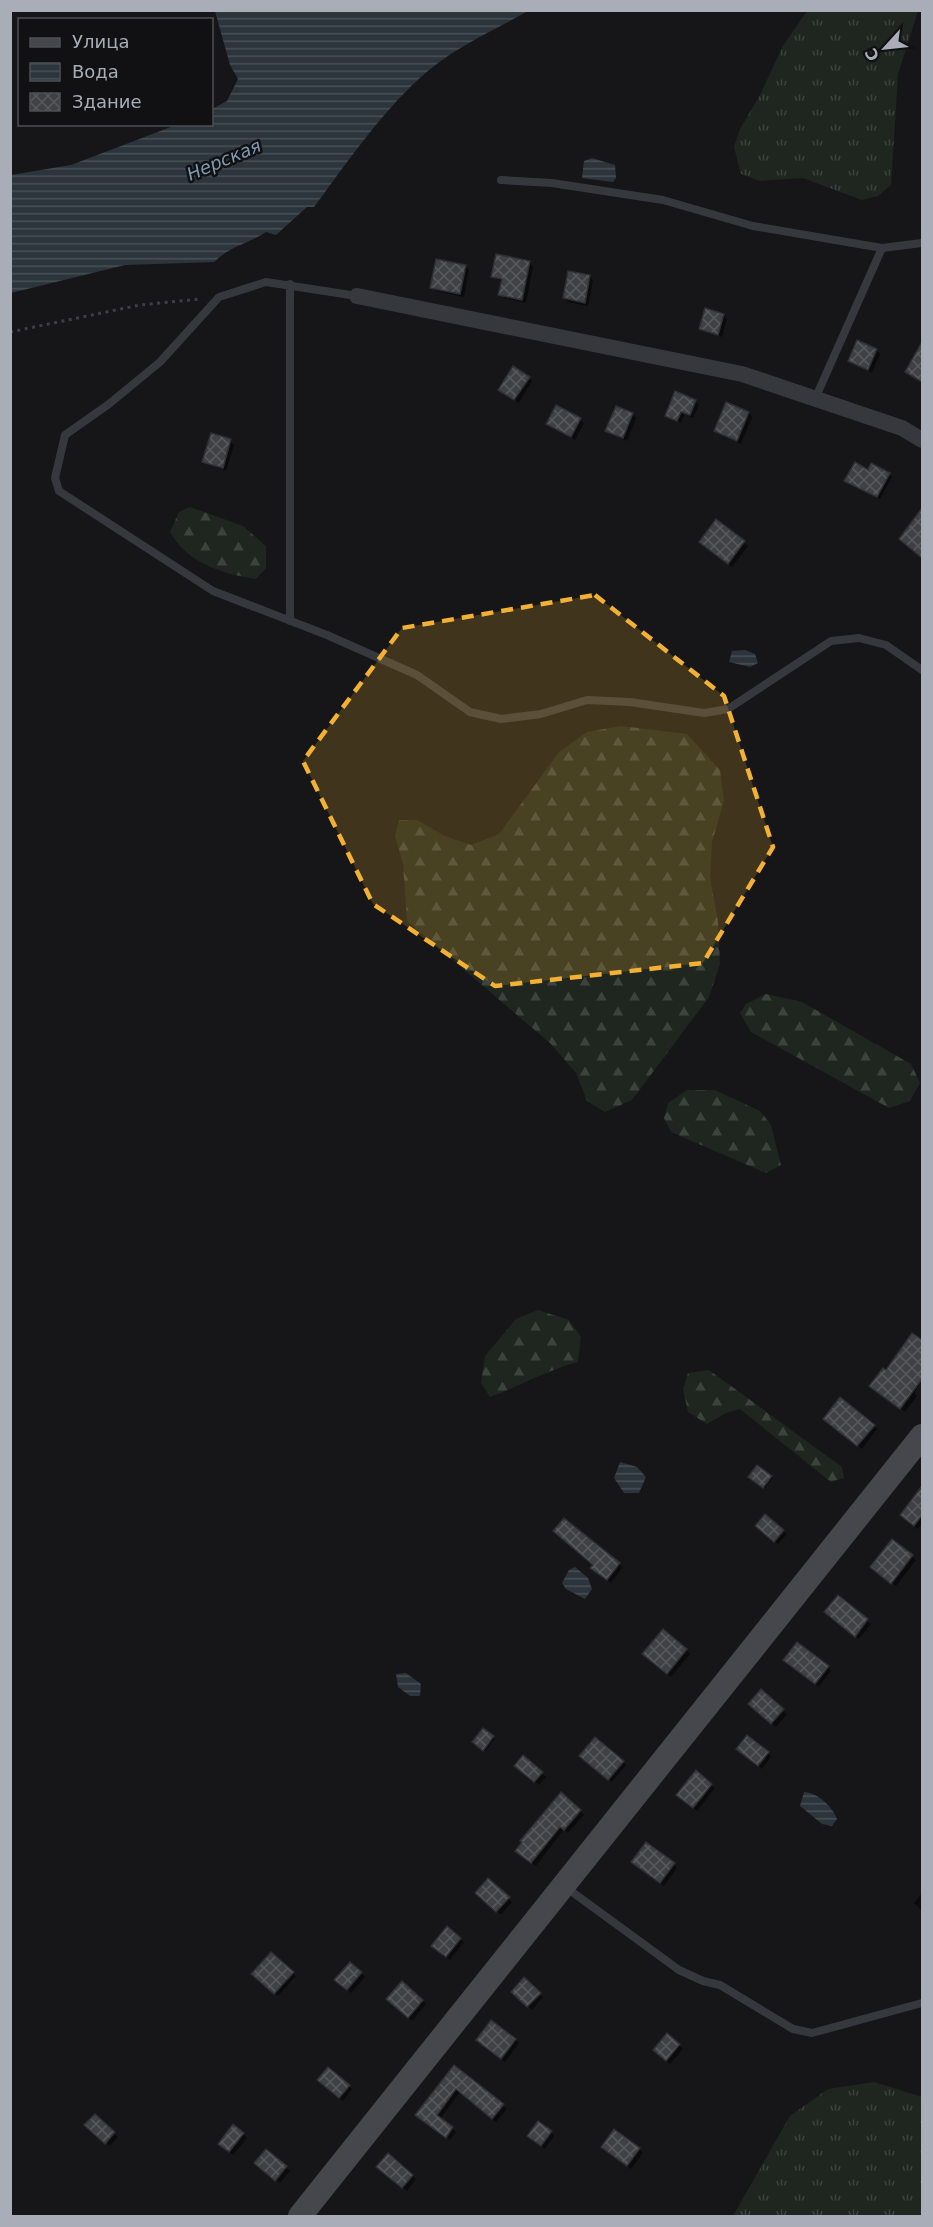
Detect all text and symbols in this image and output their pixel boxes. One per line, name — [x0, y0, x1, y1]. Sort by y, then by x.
legend — [18, 18, 213, 126]
north arrow — [855, 18, 915, 78]
text: Улица — [72, 31, 129, 52]
text: С — [861, 45, 883, 64]
text: Вода — [72, 61, 119, 82]
text: Здание — [72, 91, 142, 112]
water label: Нерская — [183, 134, 264, 185]

